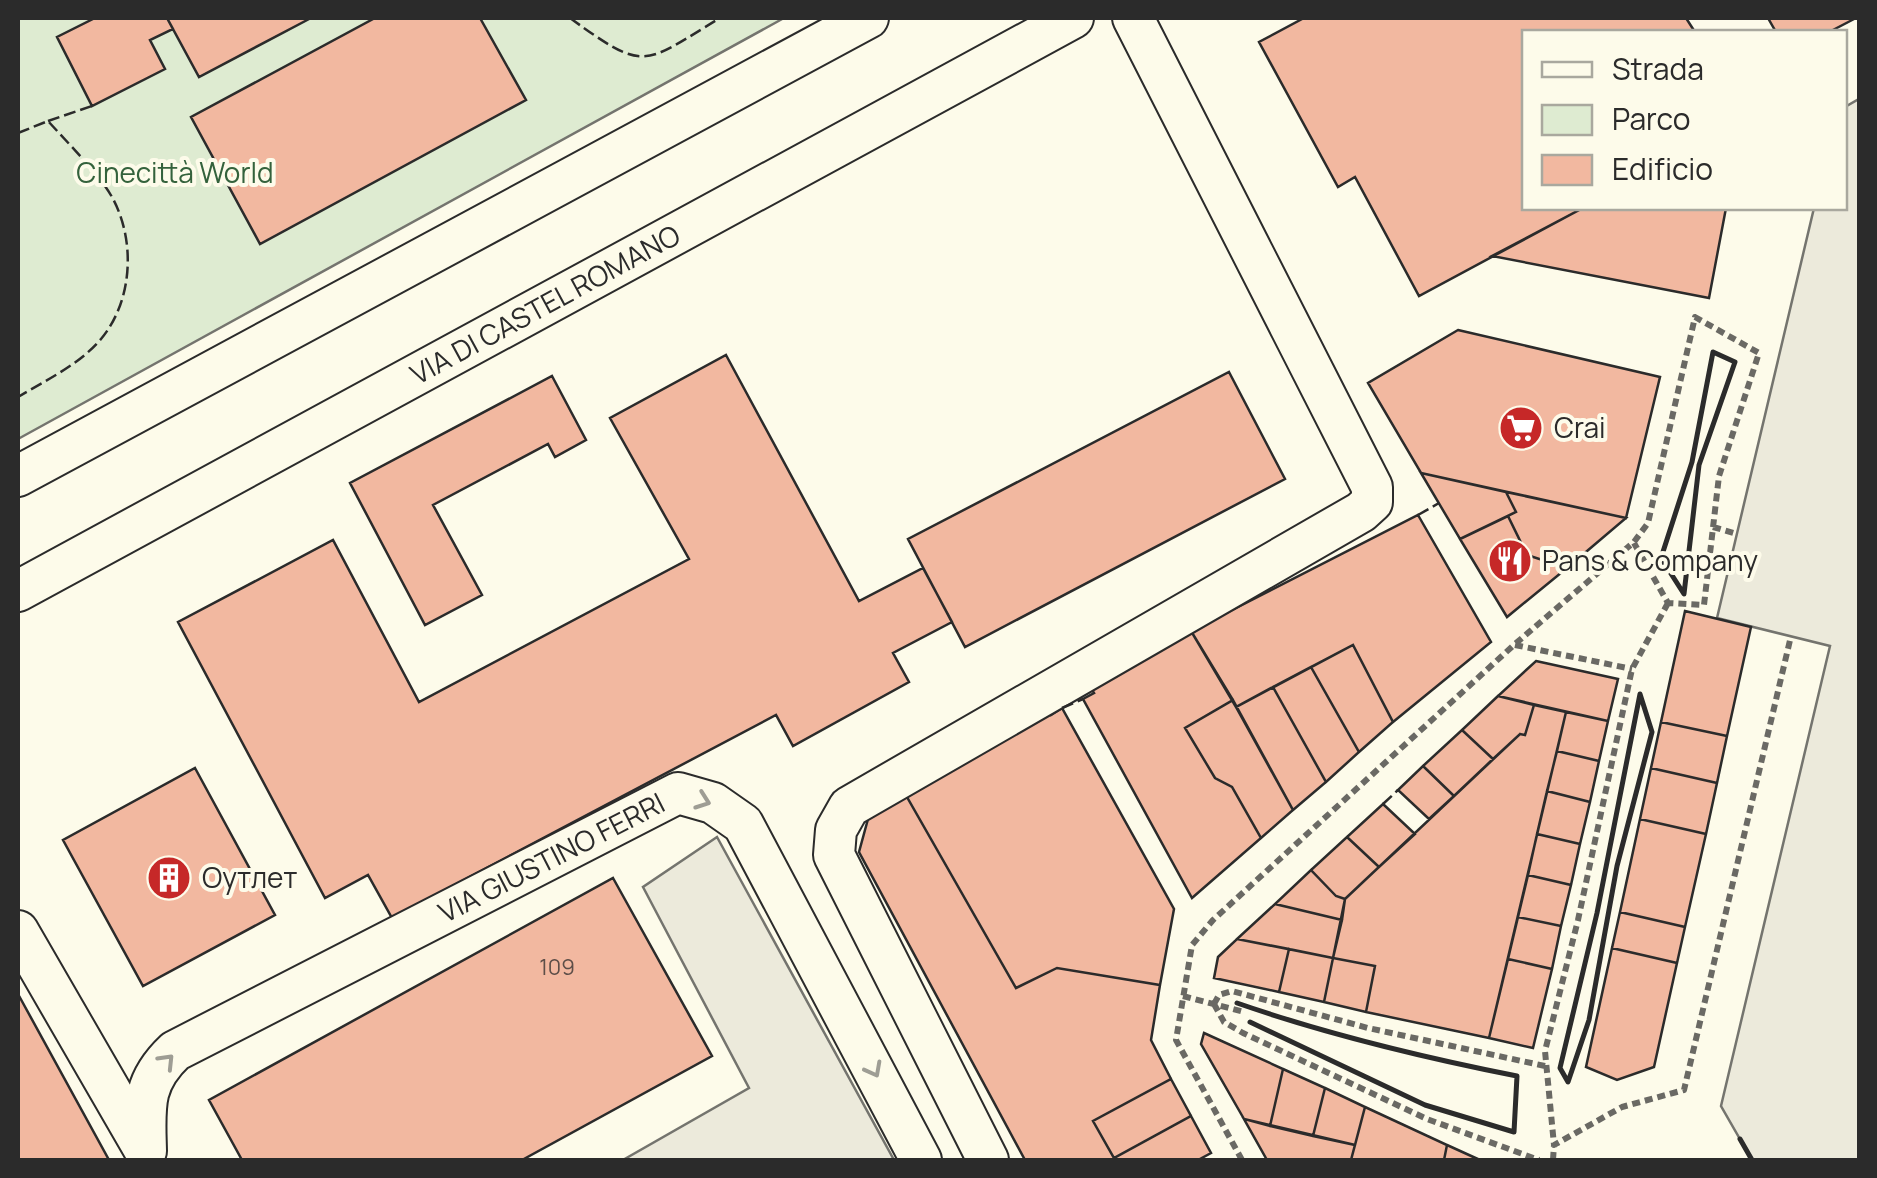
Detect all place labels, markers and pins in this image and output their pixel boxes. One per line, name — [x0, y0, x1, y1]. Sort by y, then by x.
supermarket icon: Crai — [1498, 405, 1544, 451]
place label: Crai — [1554, 408, 1606, 446]
restaurant icon: Pans & Company — [1487, 538, 1533, 584]
place label: Pans & Company — [1542, 541, 1758, 579]
building icon: Оутлет — [146, 855, 192, 901]
place label: Оутлет — [202, 858, 297, 896]

